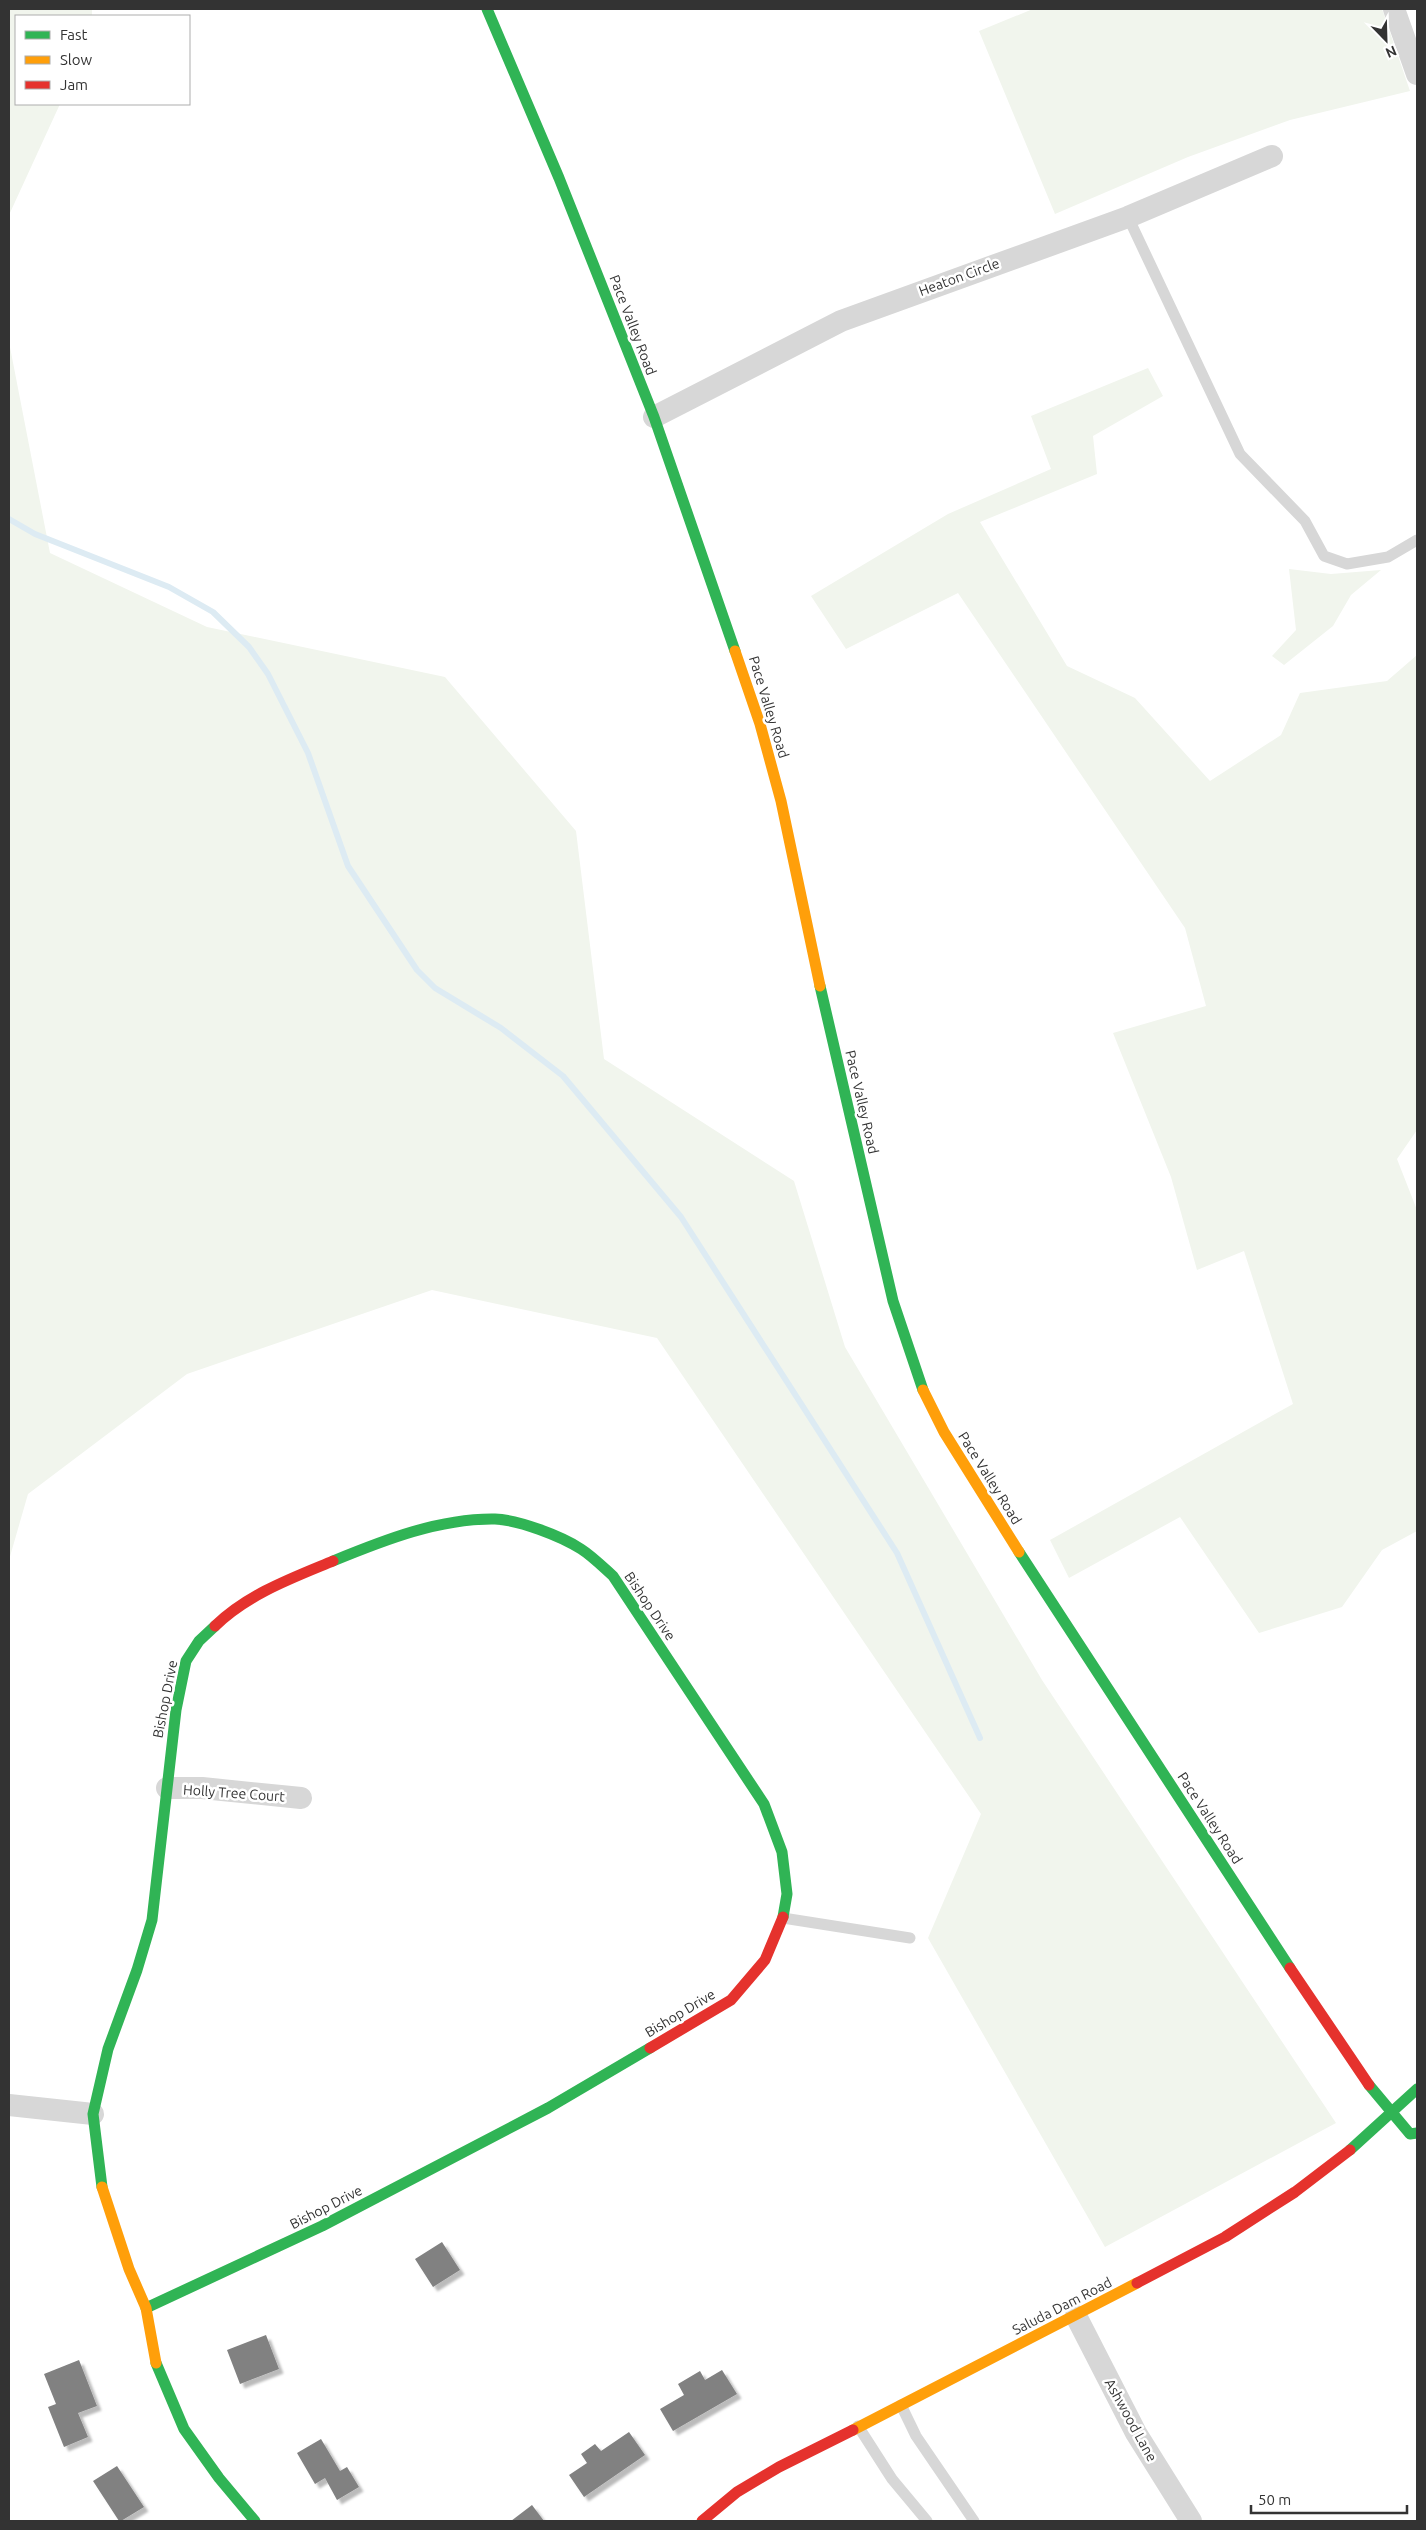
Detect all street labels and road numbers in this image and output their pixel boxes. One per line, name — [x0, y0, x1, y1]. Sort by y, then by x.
street label: Heaton Circle — [916, 255, 1002, 299]
street label: Pace Valley Road — [607, 273, 659, 377]
street label: Pace Valley Road — [746, 654, 792, 760]
street label: Pace Valley Road — [842, 1049, 882, 1155]
street label: Pace Valley Road — [955, 1429, 1025, 1527]
street label: Bishop Drive — [621, 1569, 679, 1643]
street label: Bishop Drive — [150, 1659, 180, 1739]
street label: Pace Valley Road — [1174, 1769, 1246, 1867]
street label: Holly Tree Court — [183, 1781, 286, 1805]
street label: Bishop Drive — [642, 1986, 718, 2040]
street label: Bishop Drive — [287, 2182, 365, 2232]
street label: Saluda Dam Road — [1010, 2274, 1114, 2338]
street label: Ashwood Lane — [1102, 2376, 1160, 2464]

